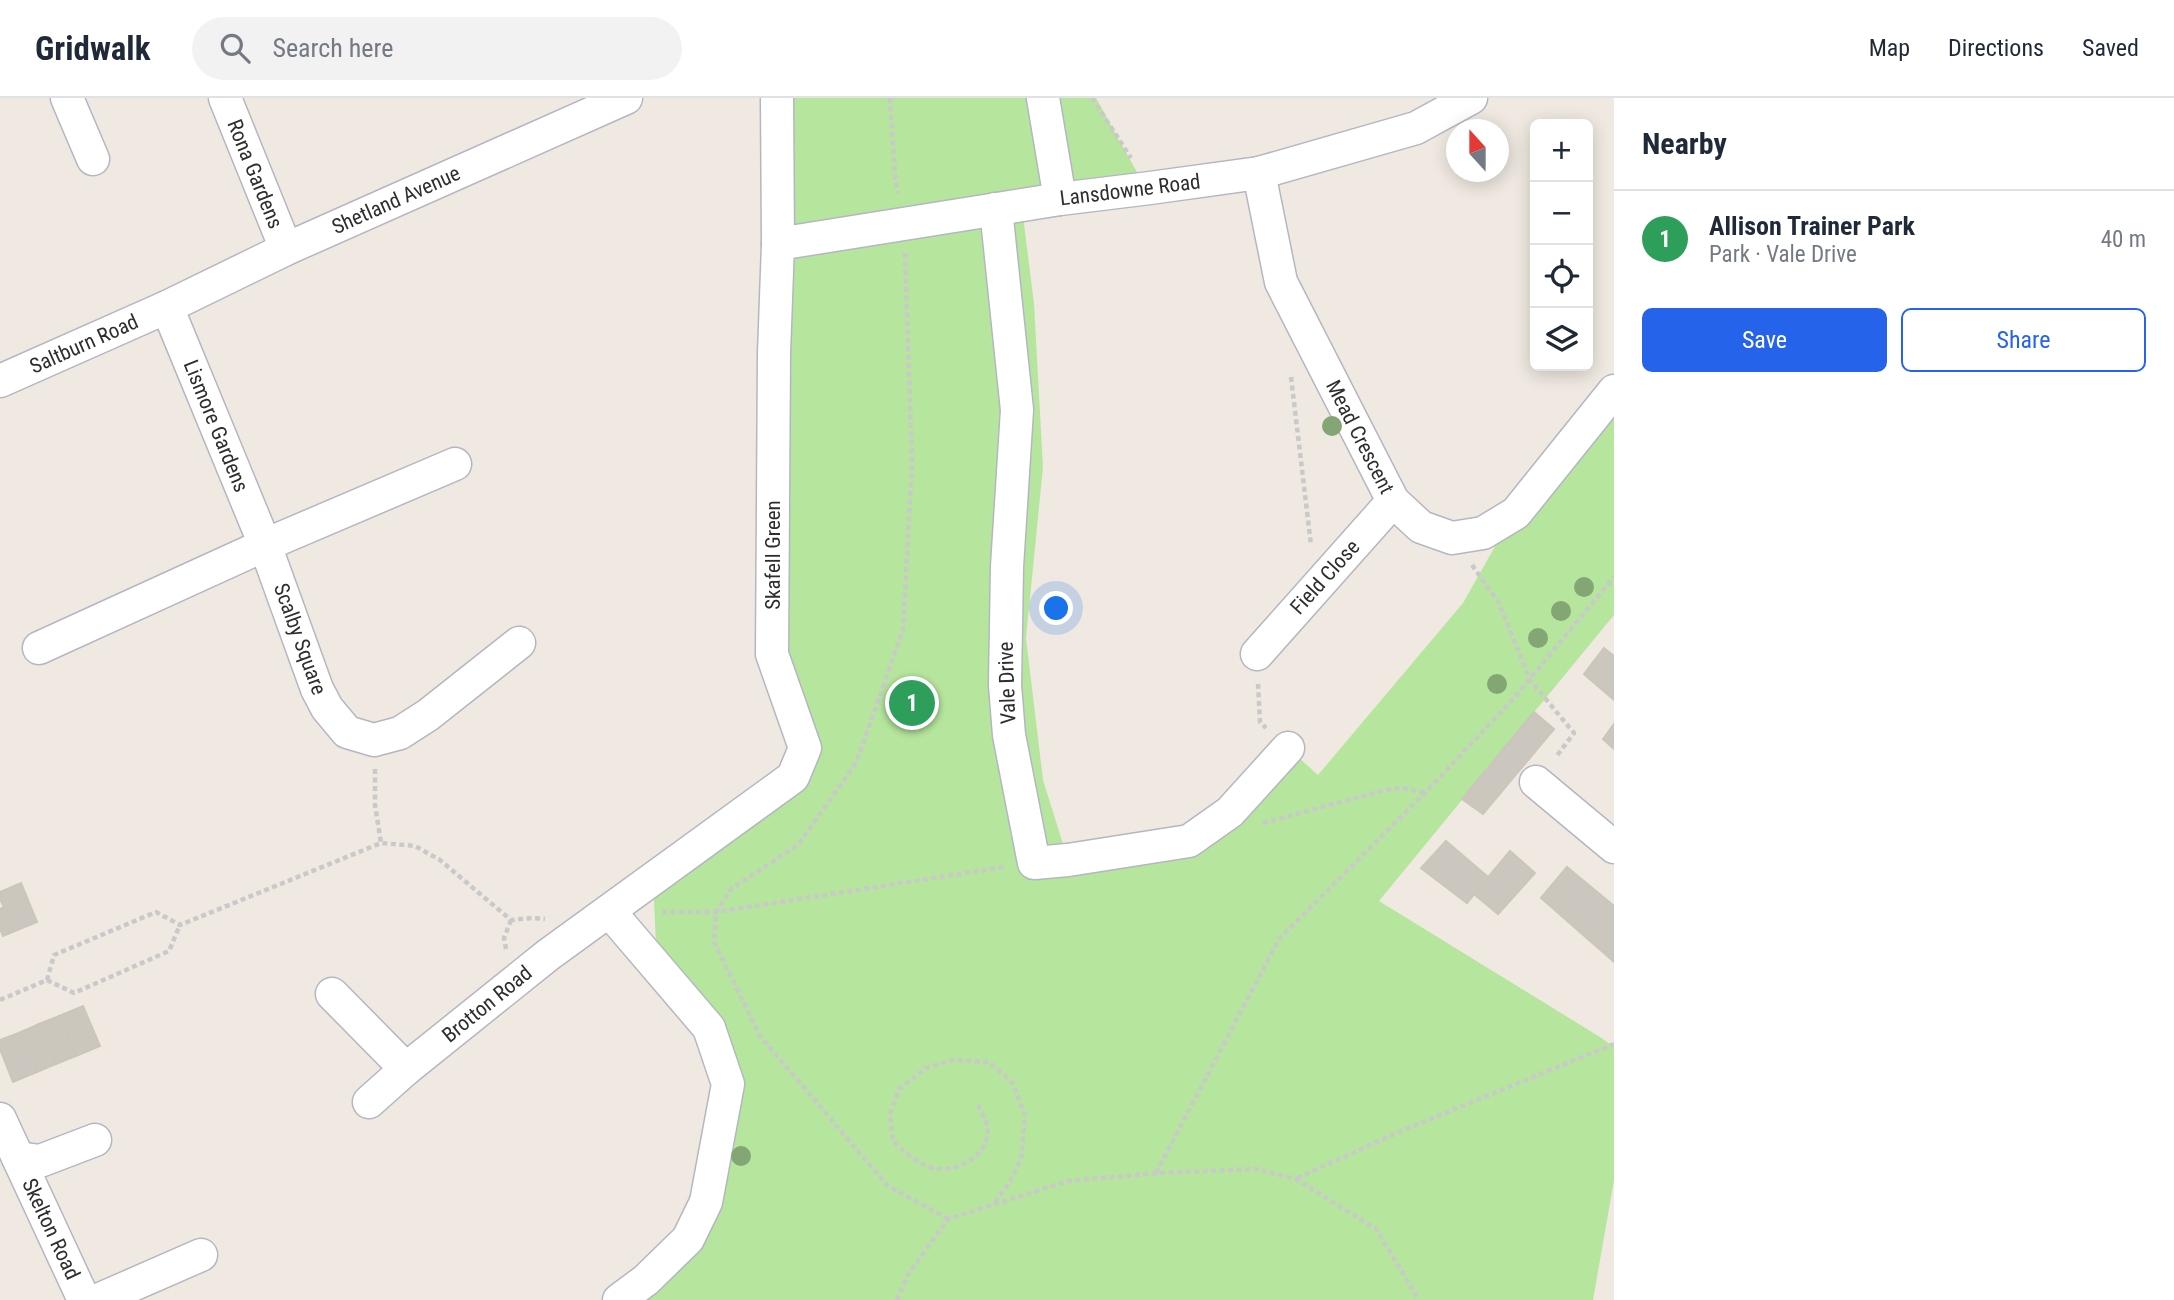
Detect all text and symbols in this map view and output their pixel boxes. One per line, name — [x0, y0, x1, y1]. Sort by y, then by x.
search box — [192, 17, 682, 80]
text: Gridwalk — [35, 29, 150, 68]
icon: search — [216, 29, 254, 67]
text: Search here — [272, 33, 393, 63]
text: Map — [1869, 34, 1910, 62]
text: Directions — [1948, 34, 2044, 62]
text: Saved — [2082, 34, 2139, 62]
street label: Rona Gardens — [222, 116, 288, 232]
north arrow — [1446, 119, 1509, 182]
map controls — [1530, 119, 1593, 371]
button: + — [1530, 119, 1593, 182]
text: Nearby — [1642, 126, 1727, 161]
street label: Shetland Avenue — [328, 161, 464, 239]
street label: Lansdowne Road — [1058, 169, 1202, 211]
button: − — [1530, 182, 1593, 245]
text: Allison Trainer Park — [1709, 211, 1915, 241]
text: 1 — [1659, 226, 1671, 253]
text: 40 m — [2101, 226, 2146, 253]
text: Park · Vale Drive — [1709, 241, 1857, 268]
button: locate — [1530, 245, 1593, 308]
button: layers — [1530, 308, 1593, 371]
button: Save — [1642, 308, 1887, 372]
button: Share — [1901, 308, 2146, 372]
street label: Saltburn Road — [26, 309, 142, 379]
street label: Lismore Gardens — [179, 356, 253, 496]
street label: Mead Crescent — [1321, 376, 1399, 498]
street label: Skafell Green — [761, 500, 785, 610]
street label: Field Close — [1285, 535, 1365, 619]
street label: Scalby Square — [269, 580, 331, 698]
your location — [1039, 591, 1073, 625]
street label: Vale Drive — [994, 641, 1020, 725]
pin: 1 — [889, 677, 935, 729]
street label: Brotton Road — [437, 961, 537, 1047]
street label: Skelton Road — [17, 1175, 85, 1283]

